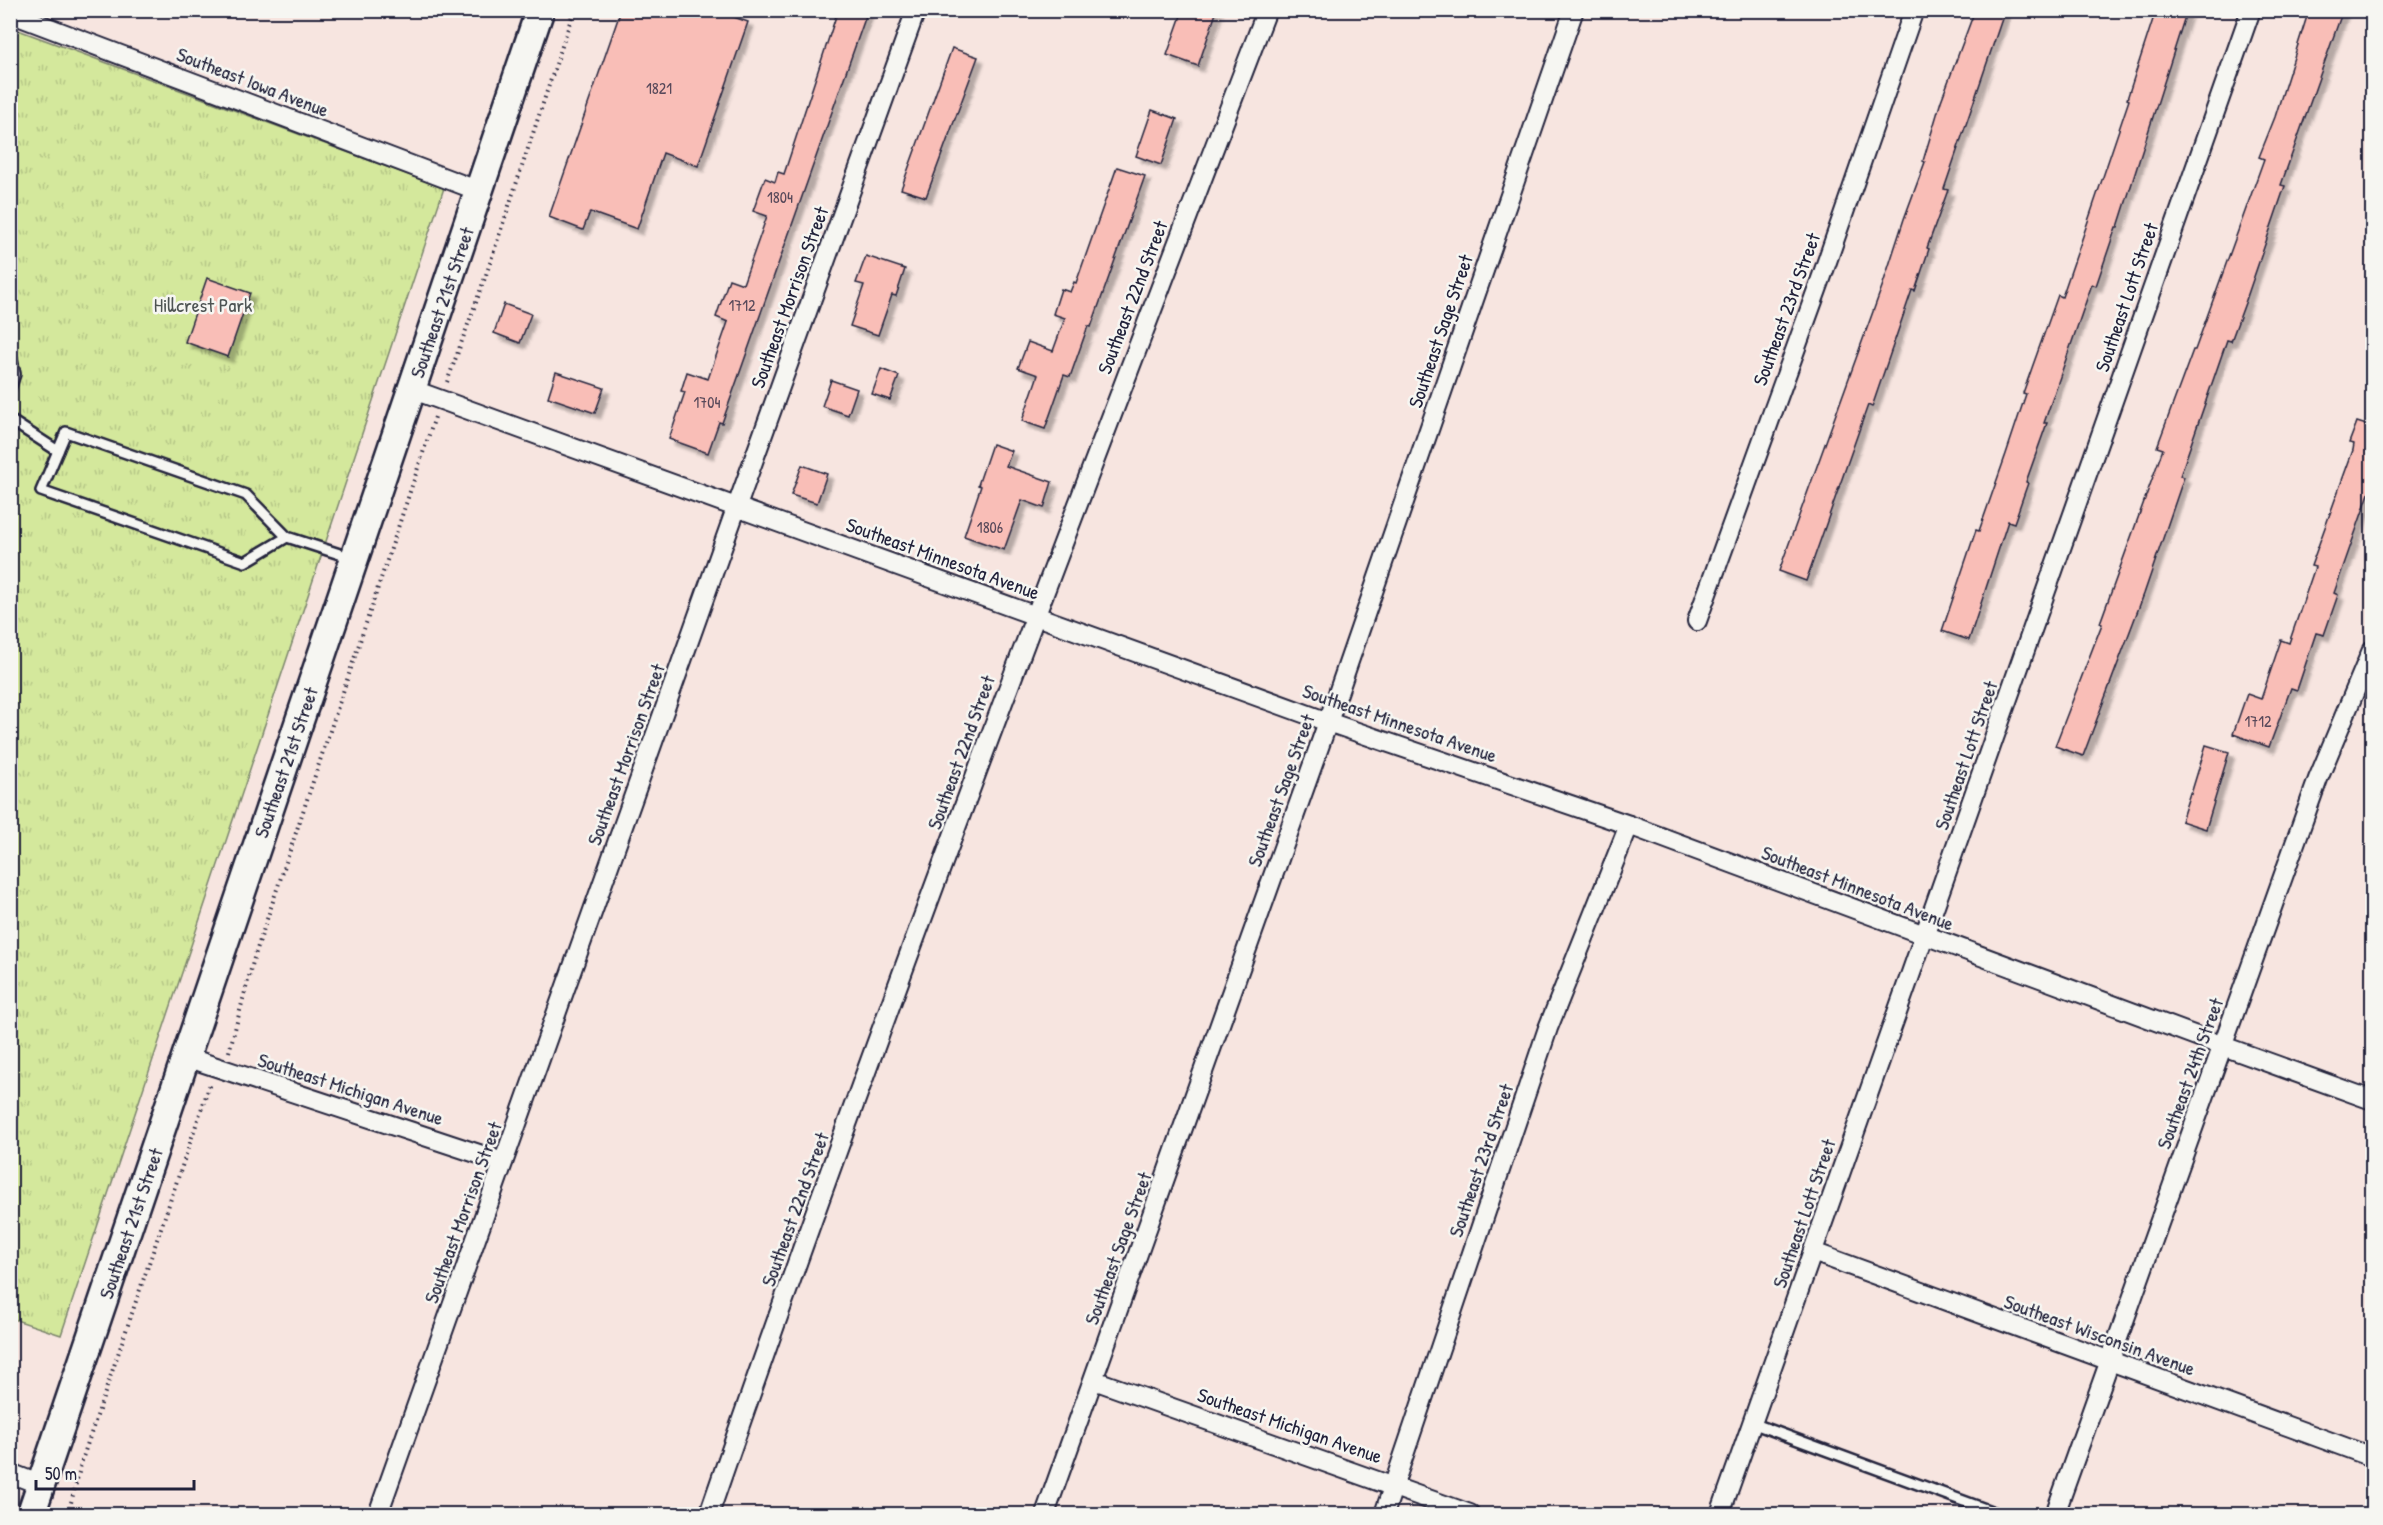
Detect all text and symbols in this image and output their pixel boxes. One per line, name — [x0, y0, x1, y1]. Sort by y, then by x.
street label: Southeast Iowa Avenue — [173, 40, 333, 122]
house number: 1821 — [646, 77, 672, 99]
house number: 1804 — [767, 186, 793, 208]
street label: Southeast Morrison Street — [744, 201, 835, 392]
street label: Southeast 22nd Street — [1090, 215, 1174, 378]
street label: Southeast Lott Street — [2088, 218, 2165, 375]
street label: Southeast 21st Street — [403, 222, 480, 381]
street label: Southeast 23rd Street — [1746, 228, 1827, 389]
street label: Southeast Sage Street — [1401, 250, 1479, 411]
park label: Hillcrest Park — [154, 291, 252, 318]
house number: 1712 — [728, 294, 756, 316]
house number: 1704 — [694, 391, 720, 413]
street label: Southeast Minnesota Avenue — [843, 510, 1043, 606]
house number: 1806 — [977, 516, 1003, 538]
street label: Southeast Morrison Street — [580, 658, 671, 849]
street label: Southeast 22nd Street — [920, 670, 1001, 833]
street label: Southeast Minnesota Avenue — [1299, 676, 1501, 768]
street label: Southeast Lott Street — [1927, 676, 2004, 833]
street label: Southeast 21st Street — [247, 682, 324, 841]
street label: Southeast Sage Street — [1240, 709, 1321, 870]
house number: 1712 — [2244, 710, 2272, 732]
street label: Southeast Minnesota Avenue — [1758, 838, 1958, 936]
street label: Southeast 24th Street — [2149, 993, 2229, 1152]
street label: Southeast Michigan Avenue — [255, 1045, 447, 1131]
street label: Southeast 23rd Street — [1441, 1079, 1519, 1240]
street label: Southeast Morrison Street — [417, 1116, 508, 1307]
street label: Southeast 22nd Street — [754, 1127, 835, 1290]
street label: Southeast Lott Street — [1765, 1134, 1842, 1291]
street label: Southeast 21st Street — [92, 1143, 169, 1302]
street label: Southeast Sage Street — [1077, 1167, 1158, 1328]
street label: Southeast Wisconsin Avenue — [2001, 1287, 2199, 1381]
street label: Southeast Michigan Avenue — [1194, 1381, 1386, 1469]
scale bar — [36, 1453, 194, 1491]
text: 50 m — [45, 1461, 77, 1486]

